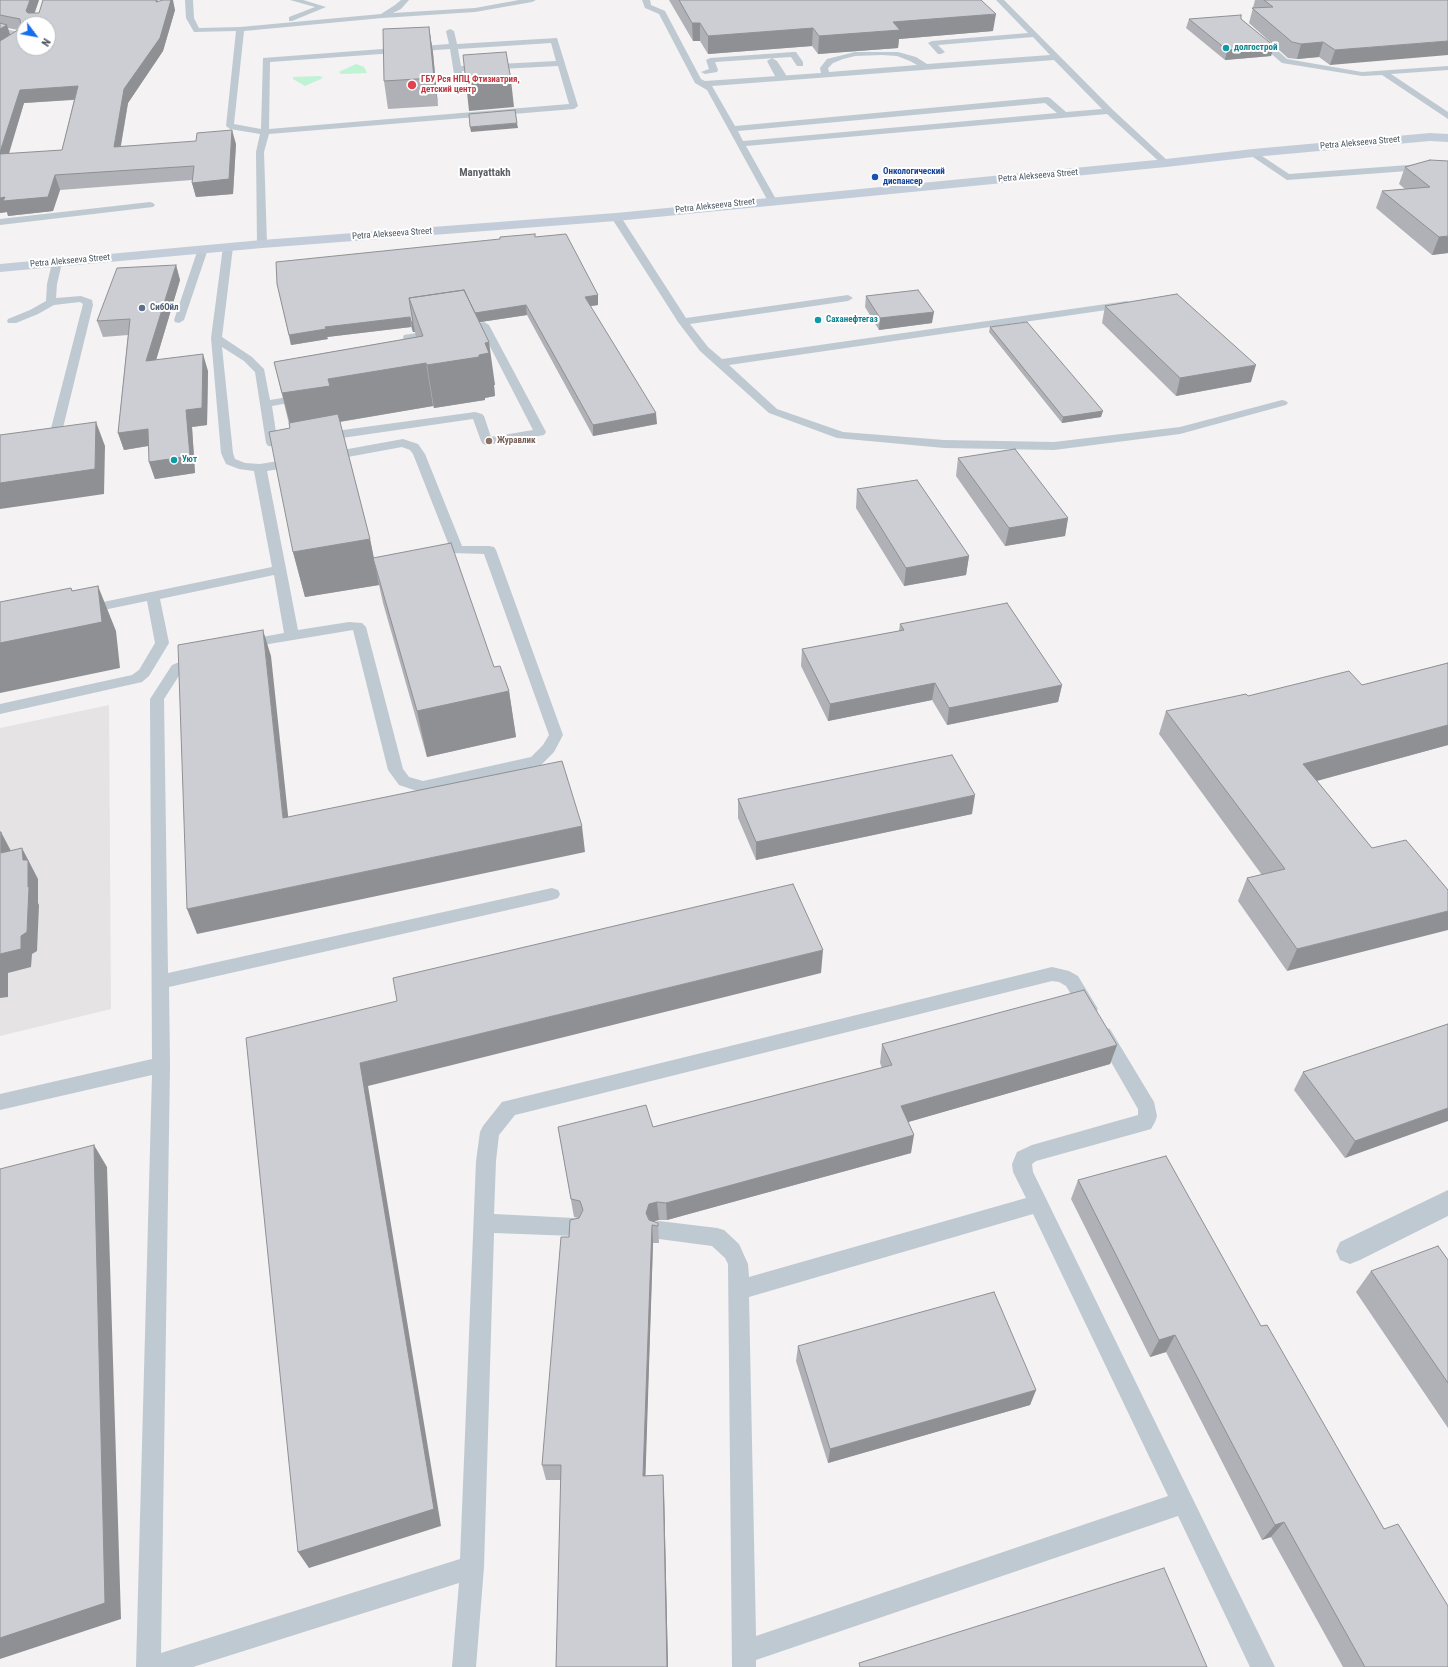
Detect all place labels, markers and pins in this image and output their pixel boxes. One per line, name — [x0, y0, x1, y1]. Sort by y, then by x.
marker: долгострой — [1221, 43, 1231, 53]
place label: долгострой — [1234, 43, 1277, 53]
place label: ГБУ Рся НПЦ Фтизиатрия, детский центр — [421, 75, 520, 96]
marker: ГБУ Рся НПЦ Фтизиатрия, детский центр — [406, 79, 418, 91]
place label: Онкологический диспансер — [883, 167, 945, 188]
marker: Онкологический диспансер — [870, 172, 880, 182]
marker: СибОйл — [137, 303, 147, 313]
place label: СибОйл — [150, 303, 179, 313]
marker: Саханефтегаз — [813, 315, 823, 325]
place label: Саханефтегаз — [826, 315, 878, 325]
marker: Журавлик — [484, 436, 494, 446]
place label: Журавлик — [497, 436, 536, 446]
marker: Уют — [169, 455, 179, 465]
place label: Уют — [182, 455, 197, 465]

